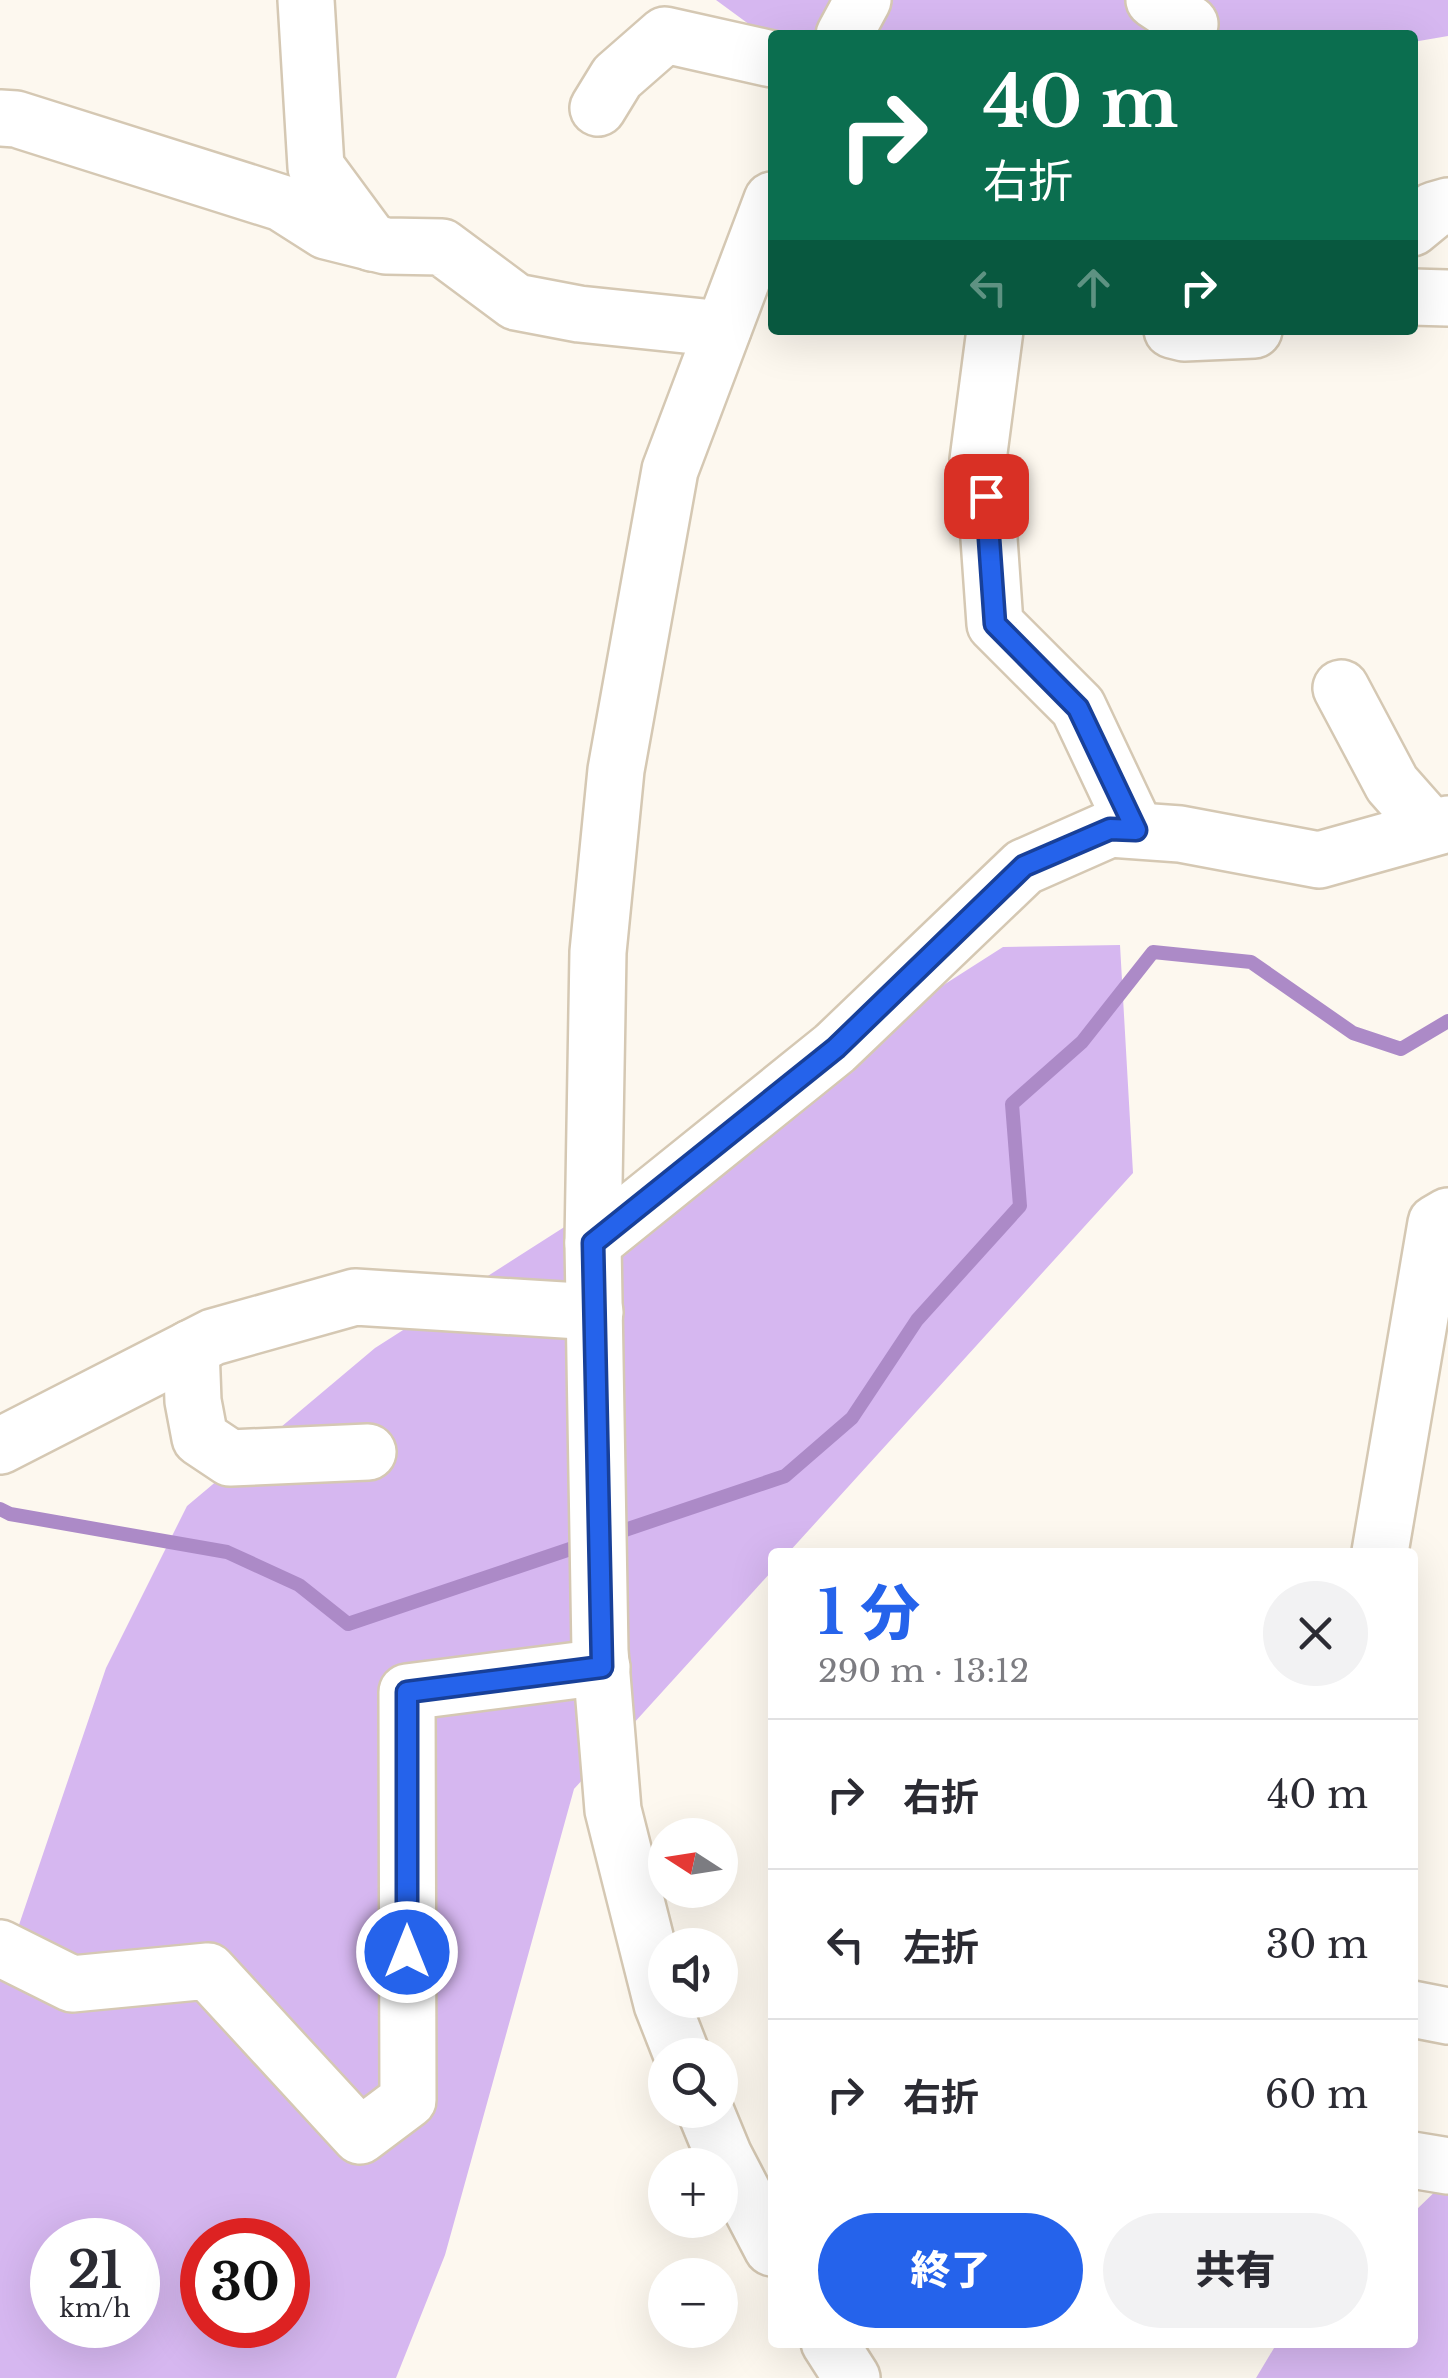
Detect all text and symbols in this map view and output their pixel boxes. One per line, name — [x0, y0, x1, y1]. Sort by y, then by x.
text: 40 m — [983, 59, 1178, 146]
icon: right — [818, 70, 948, 200]
text: 右折 — [983, 153, 1073, 209]
icon: left — [961, 260, 1016, 315]
icon: ahead — [1066, 260, 1121, 315]
icon: right — [1171, 260, 1226, 315]
pin — [944, 454, 1029, 539]
icon: arrive — [959, 469, 1014, 524]
text: 1 分 — [818, 1576, 920, 1650]
button: close — [1263, 1581, 1368, 1686]
text: 290 m · 13:12 — [818, 1651, 1029, 1691]
icon: right — [818, 1767, 873, 1822]
text: 40 m — [1267, 1771, 1368, 1818]
text: 右折 — [903, 1774, 979, 1821]
north arrow — [648, 1818, 738, 1908]
map controls — [648, 1818, 738, 2348]
position arrow — [355, 1900, 459, 2004]
icon: left — [818, 1917, 873, 1972]
text: 30 m — [1266, 1921, 1368, 1968]
text: 左折 — [903, 1924, 979, 1971]
button: sound — [648, 1928, 738, 2018]
button: search — [648, 2038, 738, 2128]
icon: right — [818, 2067, 873, 2122]
text: 60 m — [1265, 2071, 1368, 2118]
text: 右折 — [903, 2074, 979, 2121]
button: + — [648, 2148, 738, 2238]
button: 終了 — [818, 2213, 1083, 2328]
button: 共有 — [1103, 2213, 1368, 2328]
speed limit sign: 30 — [180, 2218, 310, 2348]
text: 21 — [68, 2239, 122, 2302]
button: − — [648, 2258, 738, 2348]
text: km/h — [60, 2293, 130, 2324]

